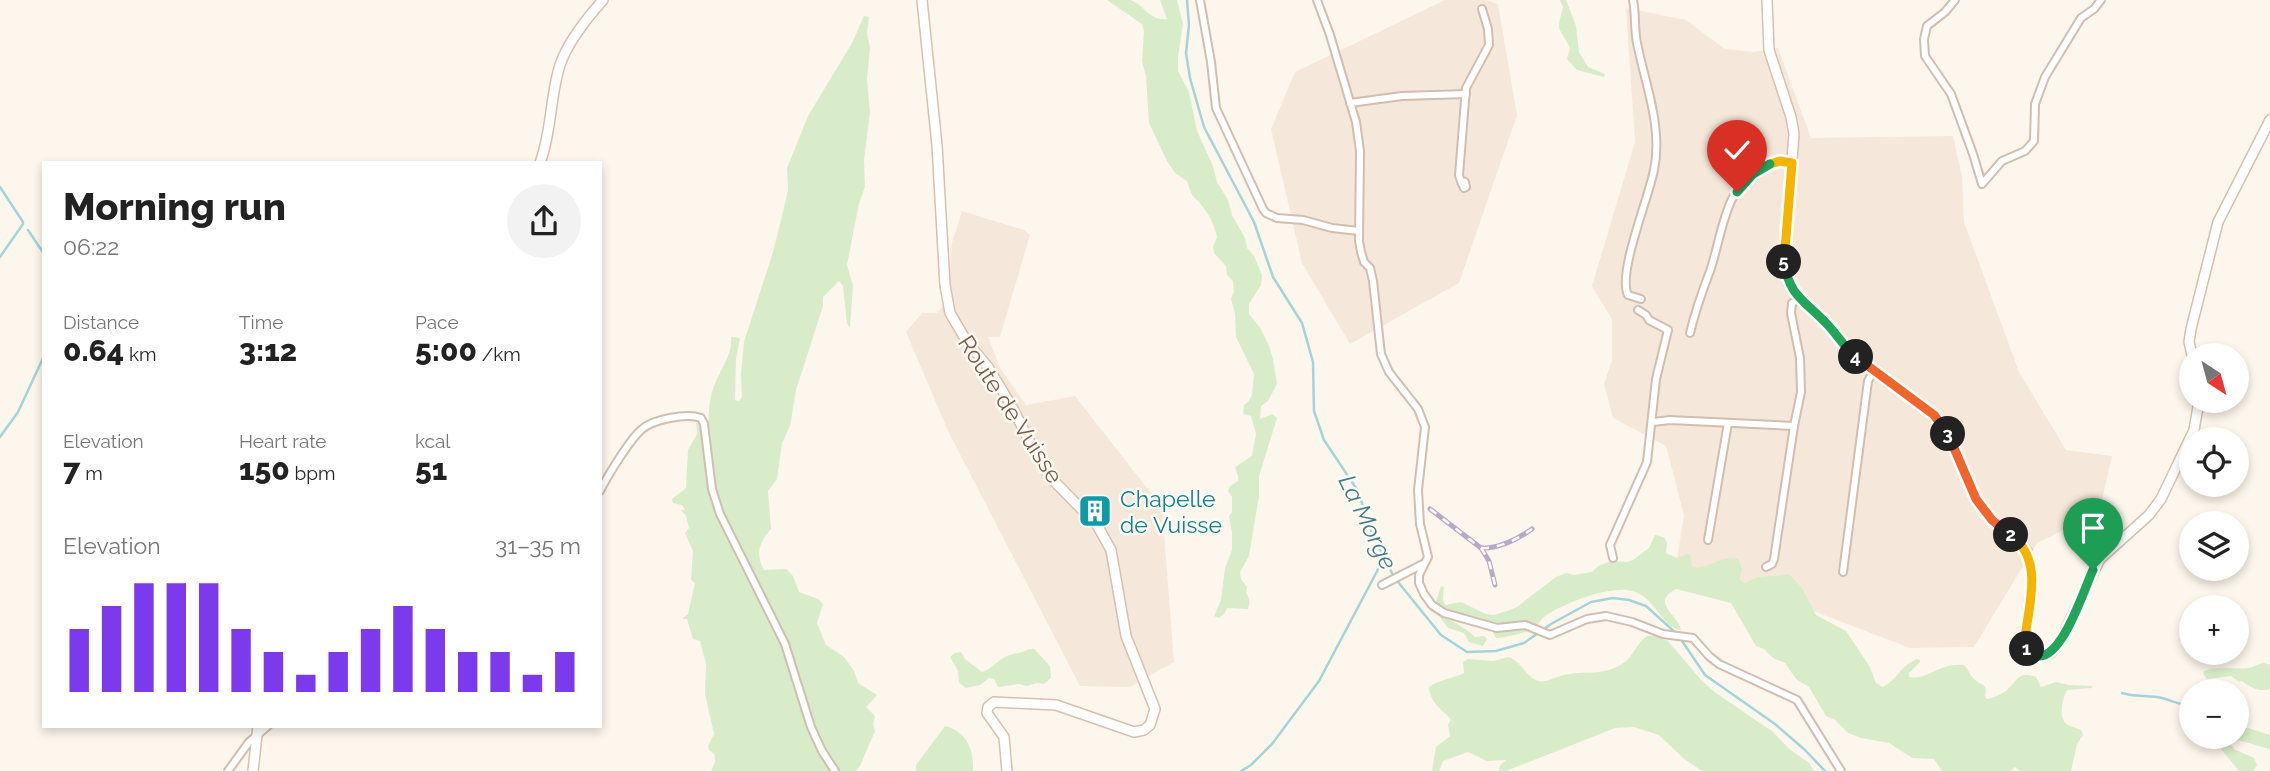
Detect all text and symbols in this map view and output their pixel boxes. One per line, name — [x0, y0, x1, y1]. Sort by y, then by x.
pin — [1707, 120, 1767, 192]
icon: check — [1718, 131, 1756, 169]
text: Morning run — [63, 184, 286, 229]
button: share — [507, 184, 581, 258]
text: 06:22 — [63, 233, 119, 260]
pin: 5 — [1766, 244, 1802, 280]
text: 5 — [1778, 250, 1789, 272]
text: Distance — [63, 311, 139, 333]
text: Time — [239, 311, 283, 333]
text: Pace — [415, 311, 459, 333]
street label: Route de Vuisse — [953, 330, 1069, 488]
text: 0.64 — [63, 333, 124, 368]
text: 3:12 — [239, 333, 297, 368]
text: 5:00 — [415, 333, 477, 368]
pin: 4 — [1839, 340, 1874, 374]
text: km — [124, 343, 157, 365]
text: /km — [477, 343, 521, 365]
north arrow — [2179, 343, 2249, 413]
map controls — [2179, 343, 2249, 749]
text: 4 — [1850, 345, 1861, 367]
pin: 3 — [1930, 416, 1966, 452]
text: 3 — [1942, 422, 1953, 444]
button: locate — [2179, 427, 2249, 497]
text: Elevation — [63, 430, 144, 452]
text: Heart rate — [239, 430, 327, 452]
text: kcal — [415, 430, 451, 452]
text: 7 — [63, 452, 80, 487]
text: 150 — [239, 452, 290, 487]
text: 51 — [415, 452, 447, 487]
text: m — [80, 462, 103, 484]
text: bpm — [290, 462, 335, 484]
water label: La Morge — [1333, 470, 1403, 574]
place label: Chapelle de Vuisse — [1120, 485, 1222, 538]
building icon: Chapelle de Vuisse — [1076, 492, 1114, 530]
pin — [2063, 498, 2123, 570]
icon: arrive — [2074, 509, 2112, 547]
button: layers — [2179, 511, 2249, 581]
pin: 2 — [1994, 518, 2028, 552]
text: 2 — [2005, 523, 2016, 545]
text: Elevation — [63, 532, 161, 559]
text: 31–35 m — [495, 532, 581, 559]
button: + — [2179, 595, 2249, 665]
pin: 1 — [2010, 632, 2044, 666]
text: 1 — [2022, 637, 2031, 659]
button: − — [2179, 679, 2249, 749]

